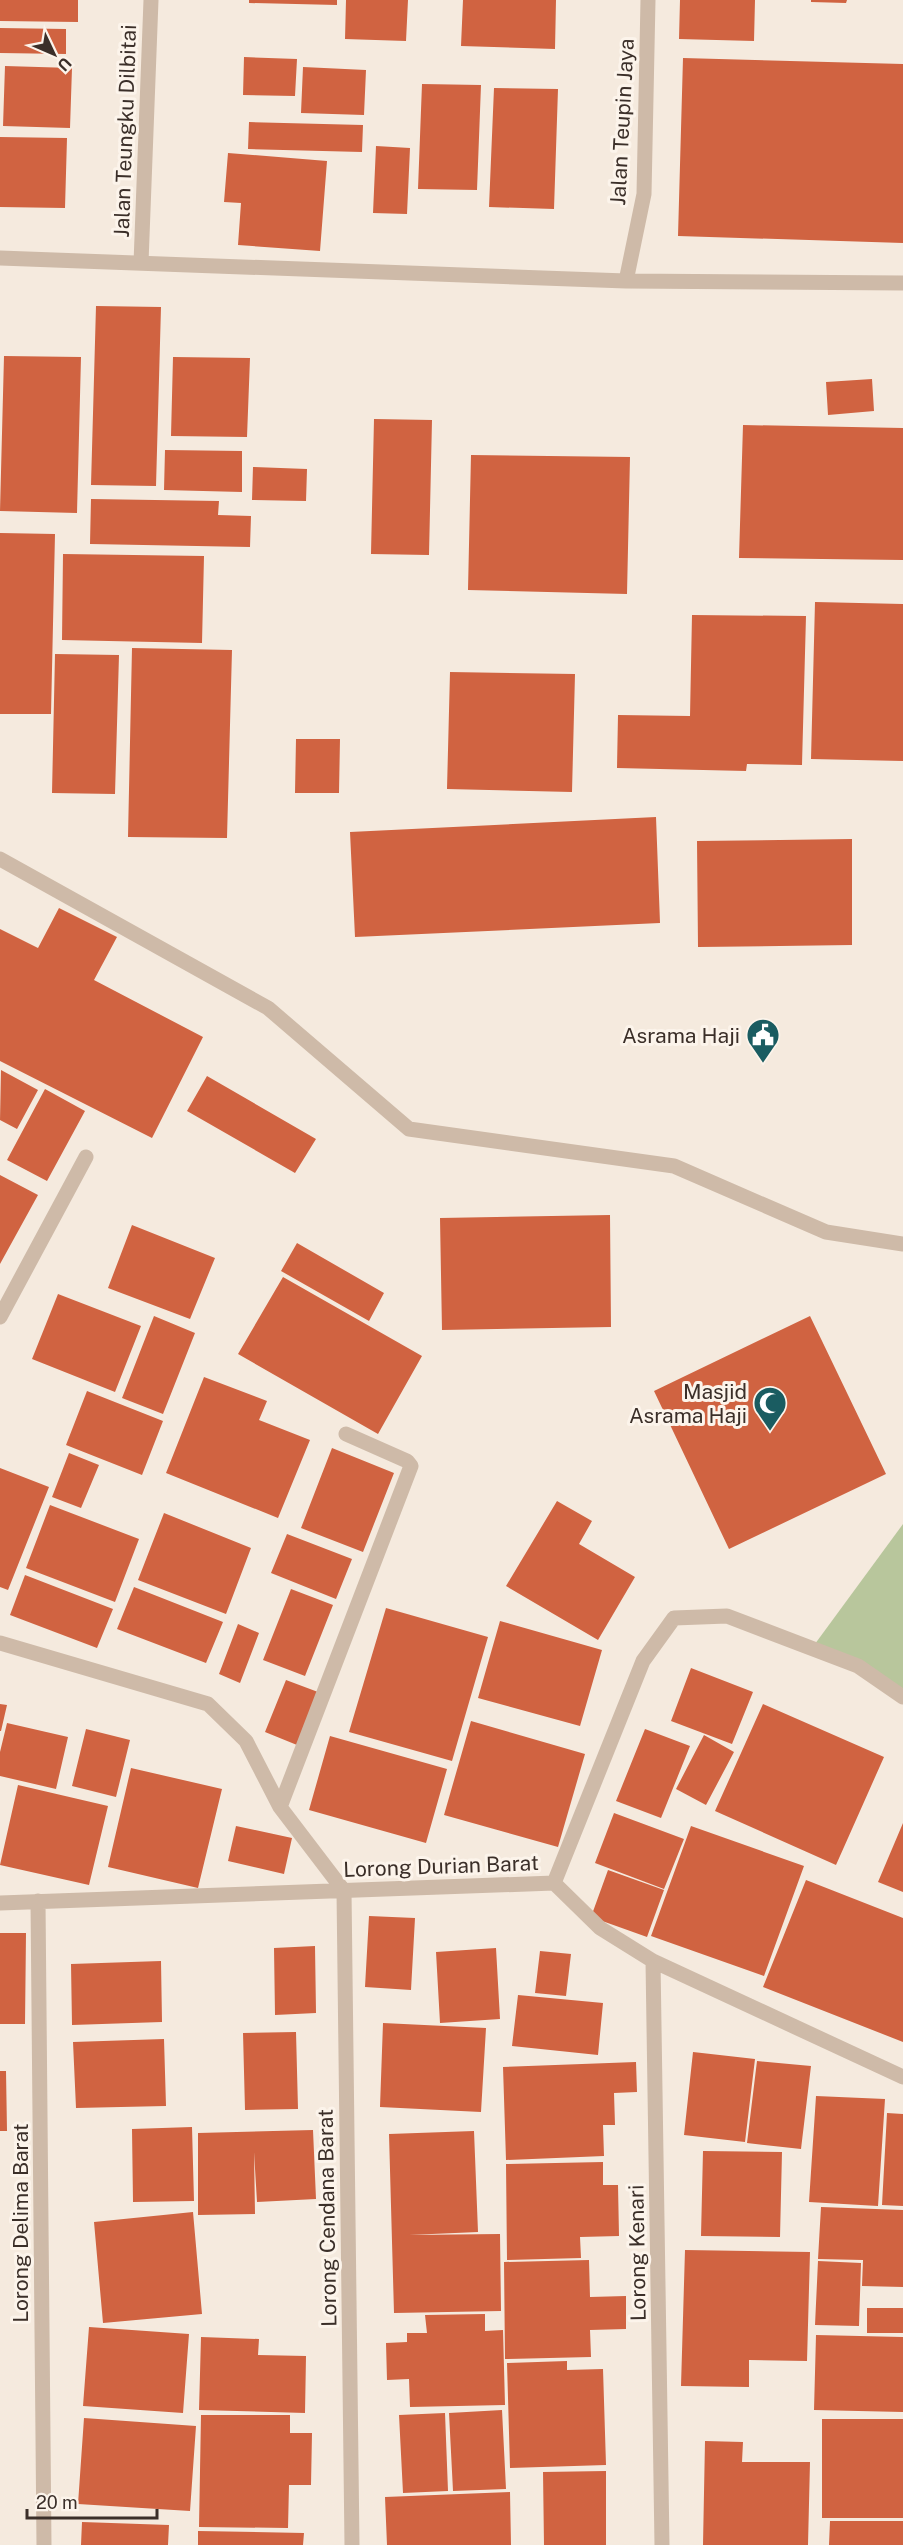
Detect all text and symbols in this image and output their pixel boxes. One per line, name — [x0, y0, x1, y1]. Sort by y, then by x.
north arrow — [24, 24, 84, 84]
street label: Jalan Teungku Dilbitai — [109, 24, 141, 238]
street label: Jalan Teupin Jaya — [605, 38, 639, 206]
text: U — [54, 53, 75, 75]
public building icon: Asrama Haji — [745, 1017, 781, 1064]
place label: Asrama Haji — [622, 1023, 740, 1048]
place label: Masjid Asrama Haji — [629, 1379, 747, 1428]
mosque icon: Masjid Asrama Haji — [752, 1385, 788, 1432]
street label: Lorong Durian Barat — [343, 1850, 539, 1882]
street label: Lorong Cendana Barat — [313, 2109, 341, 2327]
street label: Lorong Delima Barat — [8, 2123, 33, 2323]
street label: Lorong Kenari — [623, 2185, 651, 2321]
scale bar — [27, 2482, 158, 2520]
text: 20 m — [36, 2492, 78, 2513]

